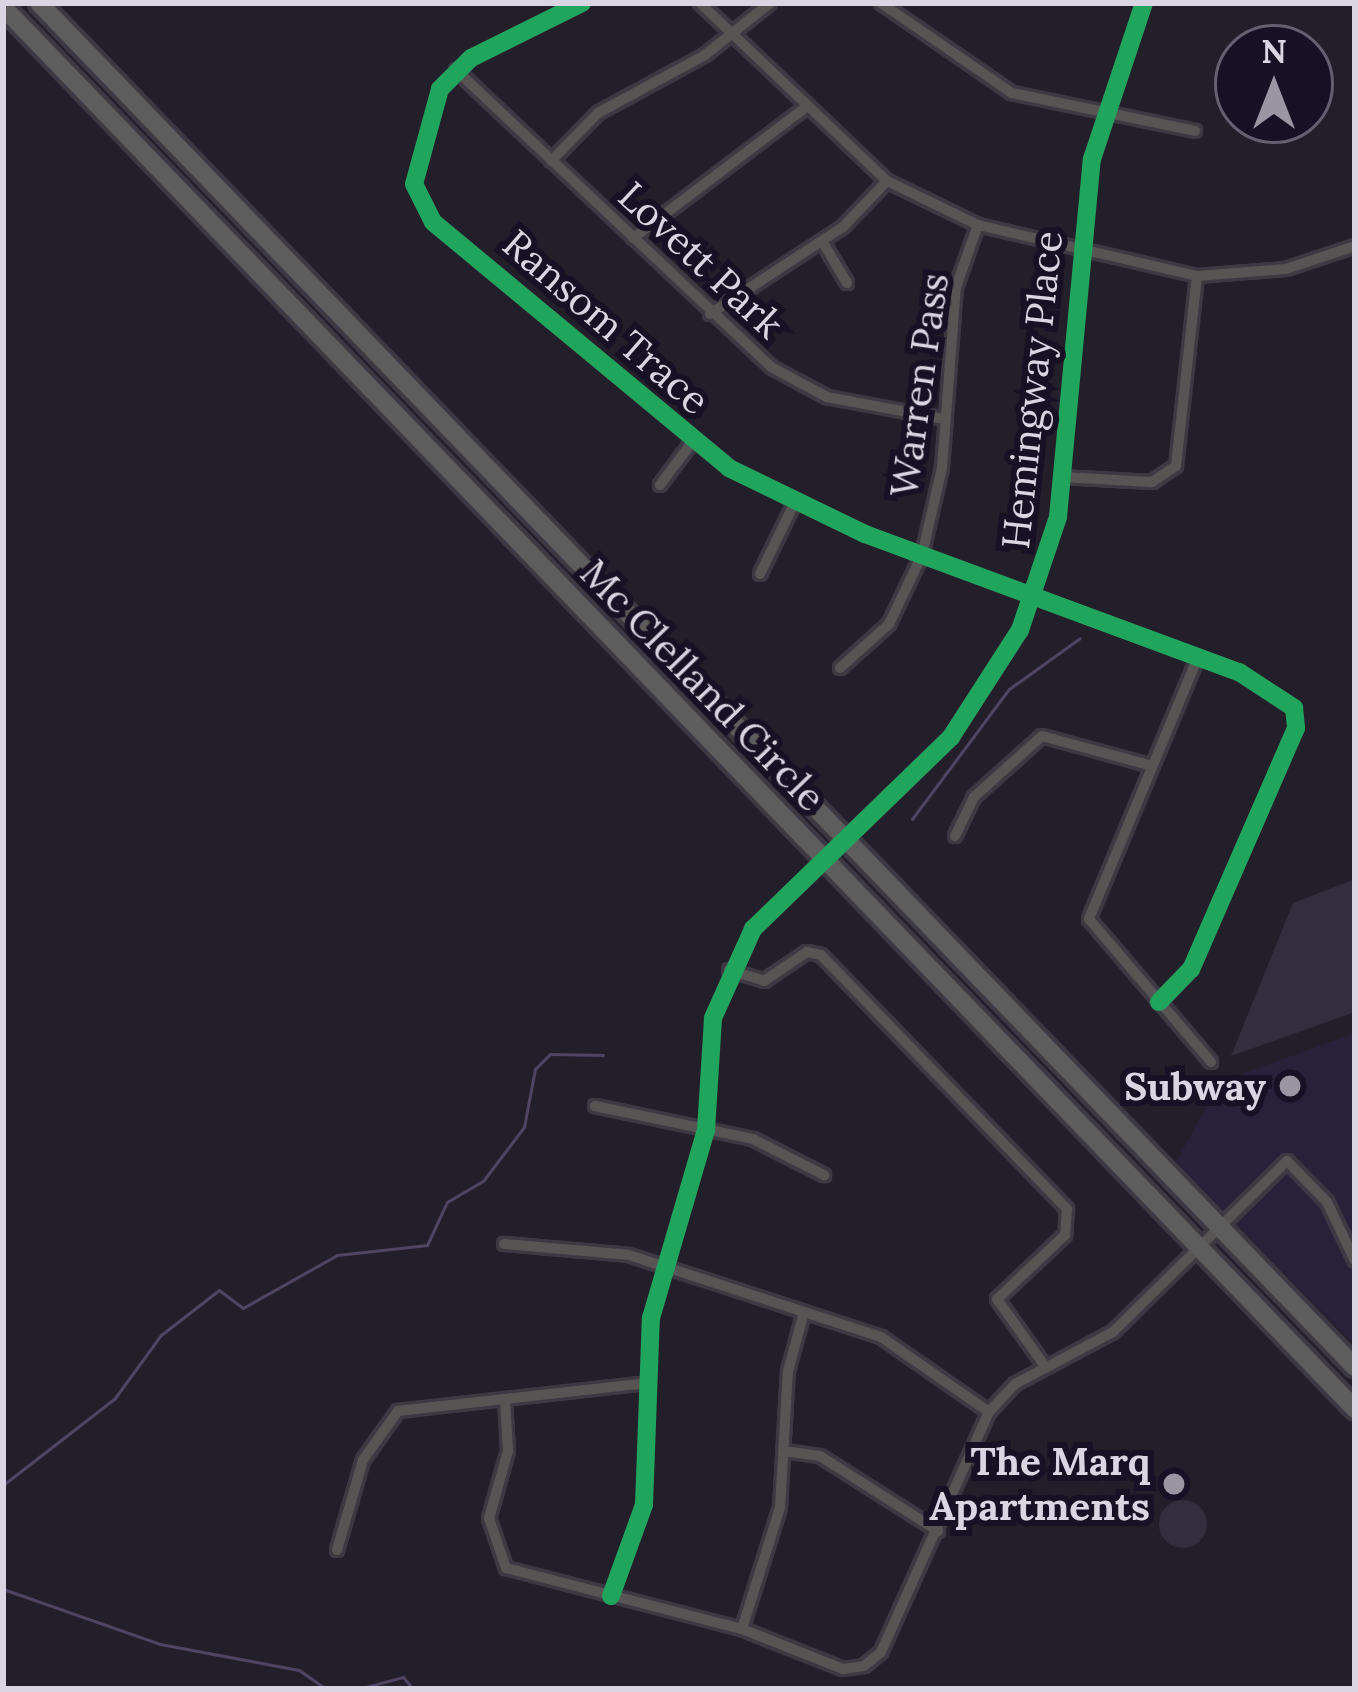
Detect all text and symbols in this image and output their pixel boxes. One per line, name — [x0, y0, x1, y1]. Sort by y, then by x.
north arrow — [1214, 24, 1334, 144]
text: N — [1261, 30, 1287, 72]
street label: Lovett Park — [609, 172, 793, 348]
street label: Ransom Trace — [494, 220, 718, 424]
street label: Hemingway Place — [992, 229, 1072, 551]
street label: Warren Pass — [880, 270, 958, 500]
street label: Mc Clelland Circle — [571, 550, 835, 820]
place label: Subway — [1124, 1063, 1266, 1109]
marker: Subway — [1277, 1073, 1303, 1099]
place label: The Marq Apartments — [929, 1439, 1150, 1530]
marker: The Marq Apartments — [1161, 1471, 1187, 1497]

